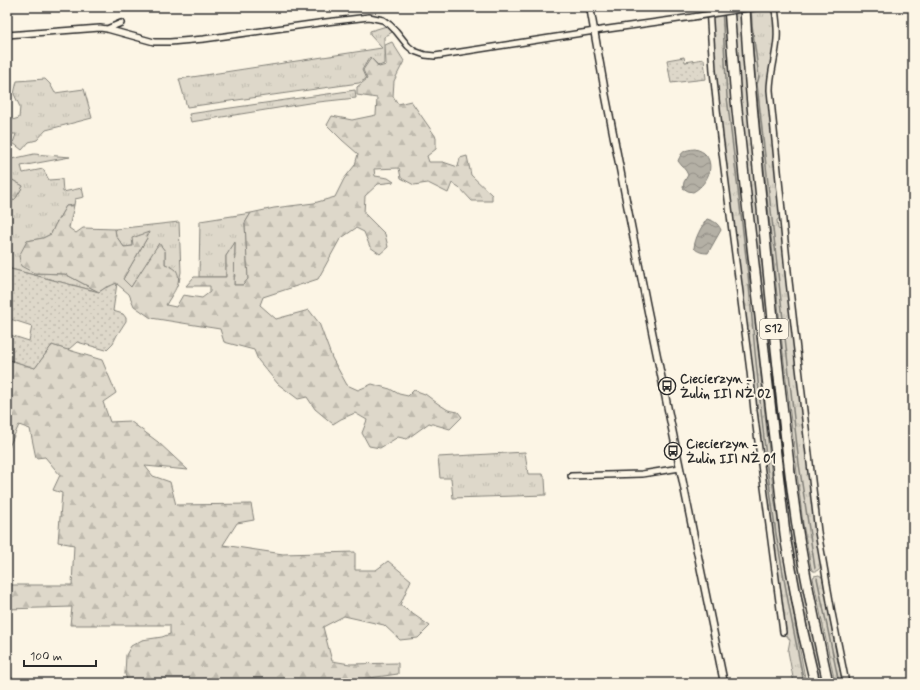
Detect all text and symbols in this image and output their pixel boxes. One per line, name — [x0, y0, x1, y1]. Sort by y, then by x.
road number: S12 — [760, 319, 788, 339]
place label: Ciecierzyn - Żulin III NŻ 02 — [680, 371, 772, 403]
bus stop icon: Ciecierzyn - Żulin III NŻ 02 — [657, 376, 677, 396]
place label: Ciecierzyn - Żulin III NŻ 01 — [686, 436, 776, 468]
bus stop icon: Ciecierzyn - Żulin III NŻ 01 — [663, 441, 683, 461]
scale bar — [24, 642, 96, 668]
text: 100 m — [30, 649, 62, 665]

